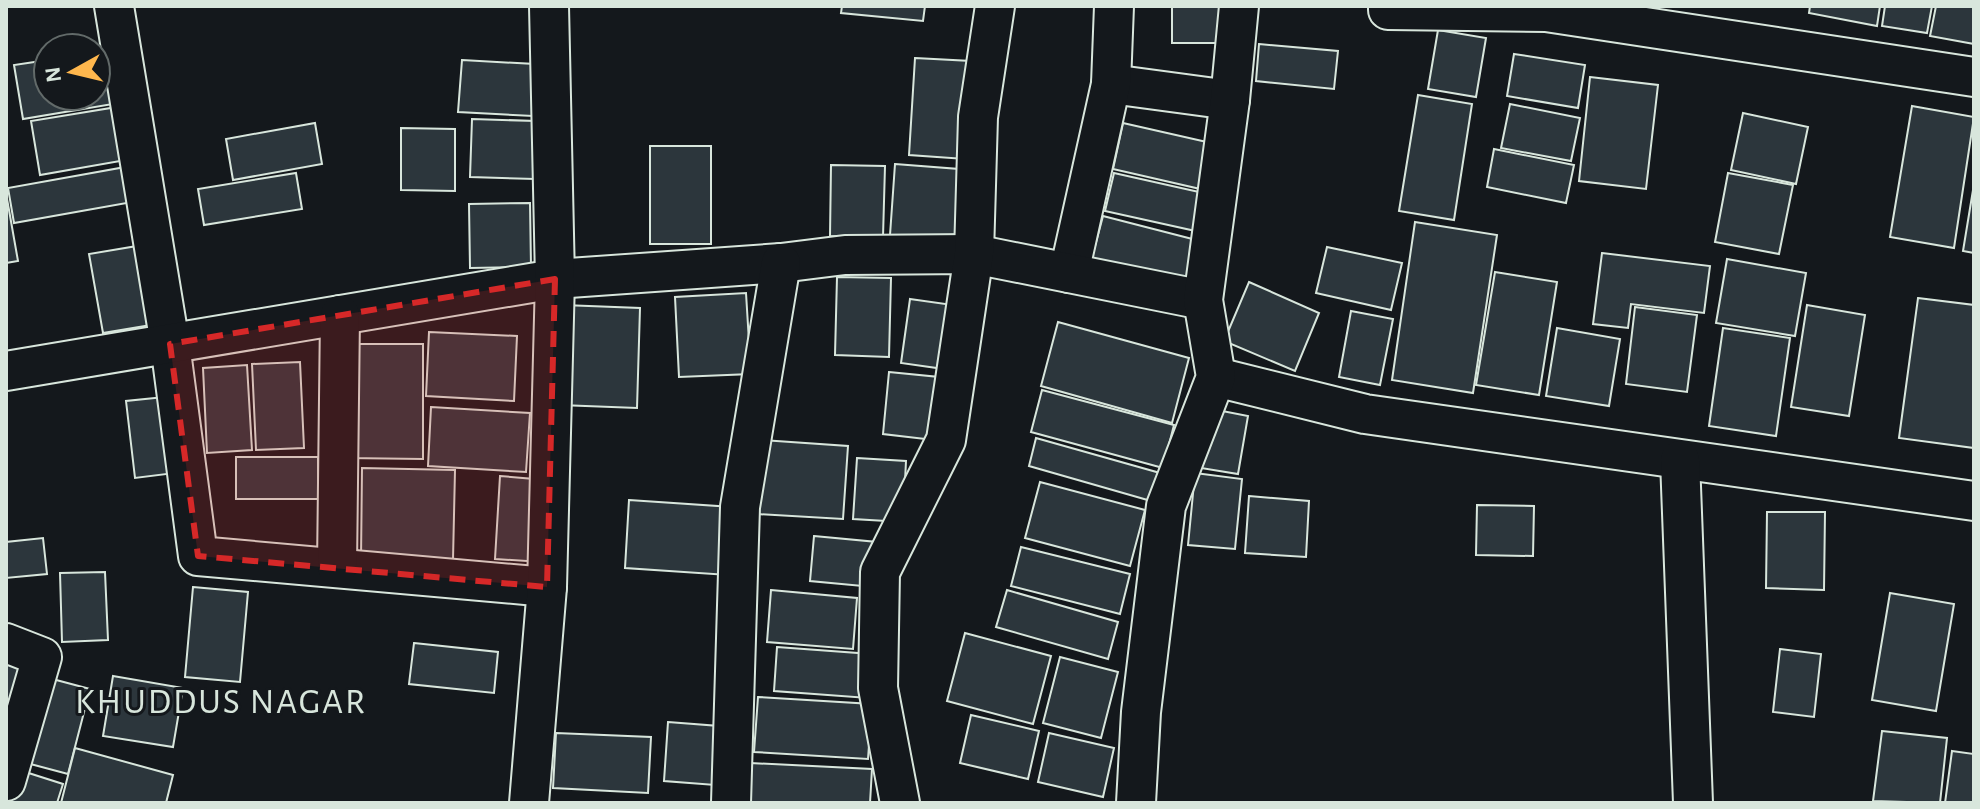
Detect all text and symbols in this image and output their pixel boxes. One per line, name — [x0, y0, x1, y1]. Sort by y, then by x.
north arrow — [32, 32, 112, 112]
text: N — [41, 66, 65, 84]
district label: KHUDDUS NAGAR — [75, 684, 367, 720]

